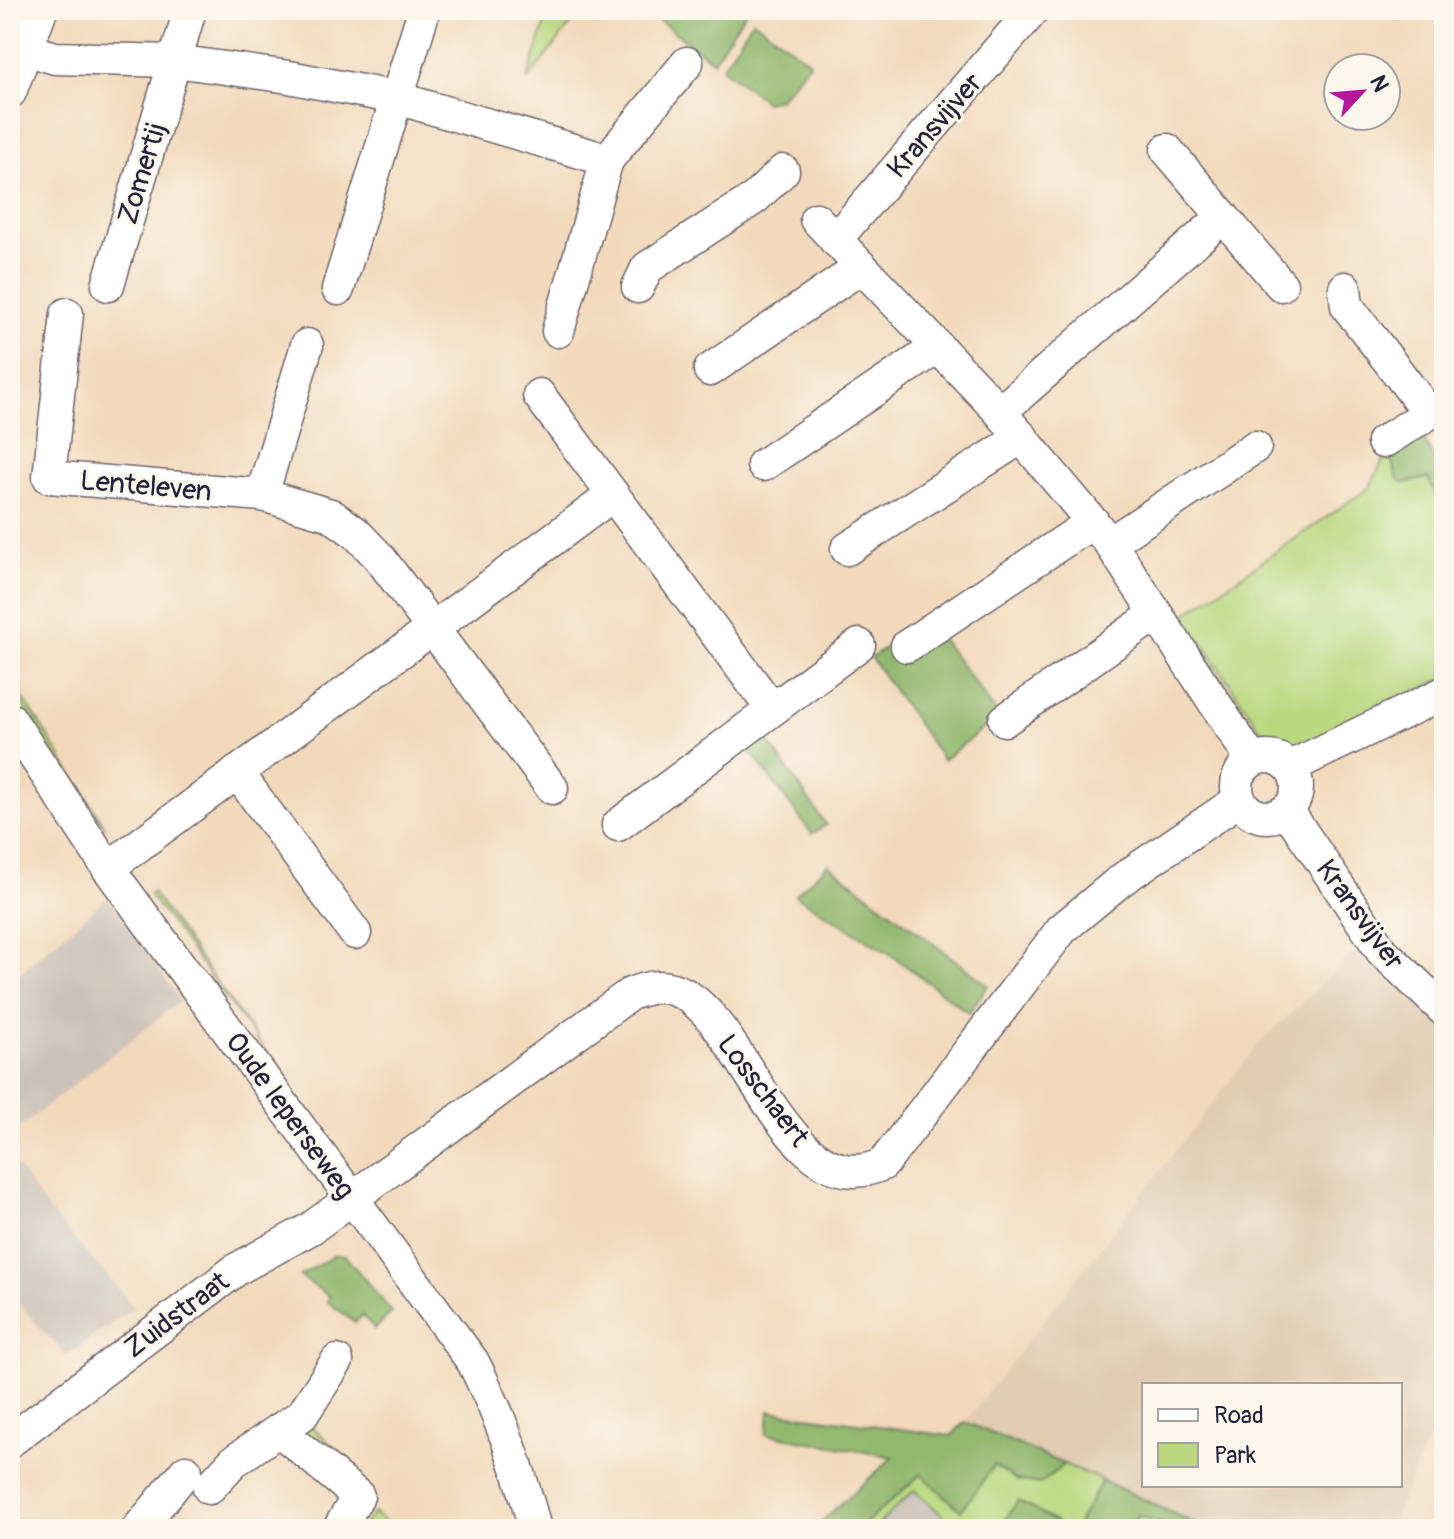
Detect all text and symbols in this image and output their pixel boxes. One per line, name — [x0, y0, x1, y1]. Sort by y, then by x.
north arrow — [1322, 52, 1402, 132]
street label: Kransvijver — [880, 66, 990, 186]
text: N — [1363, 71, 1395, 97]
street label: Zomertij — [110, 119, 174, 228]
street label: Lenteleven — [79, 463, 213, 510]
street label: Kransvijver — [1308, 853, 1412, 977]
street label: Oude Ieperseweg — [218, 1026, 362, 1206]
street label: Losschaert — [709, 1028, 817, 1154]
street label: Zuidstraat — [118, 1264, 237, 1366]
legend — [1142, 1383, 1402, 1487]
text: Road — [1214, 1401, 1264, 1430]
text: Park — [1214, 1441, 1256, 1470]

